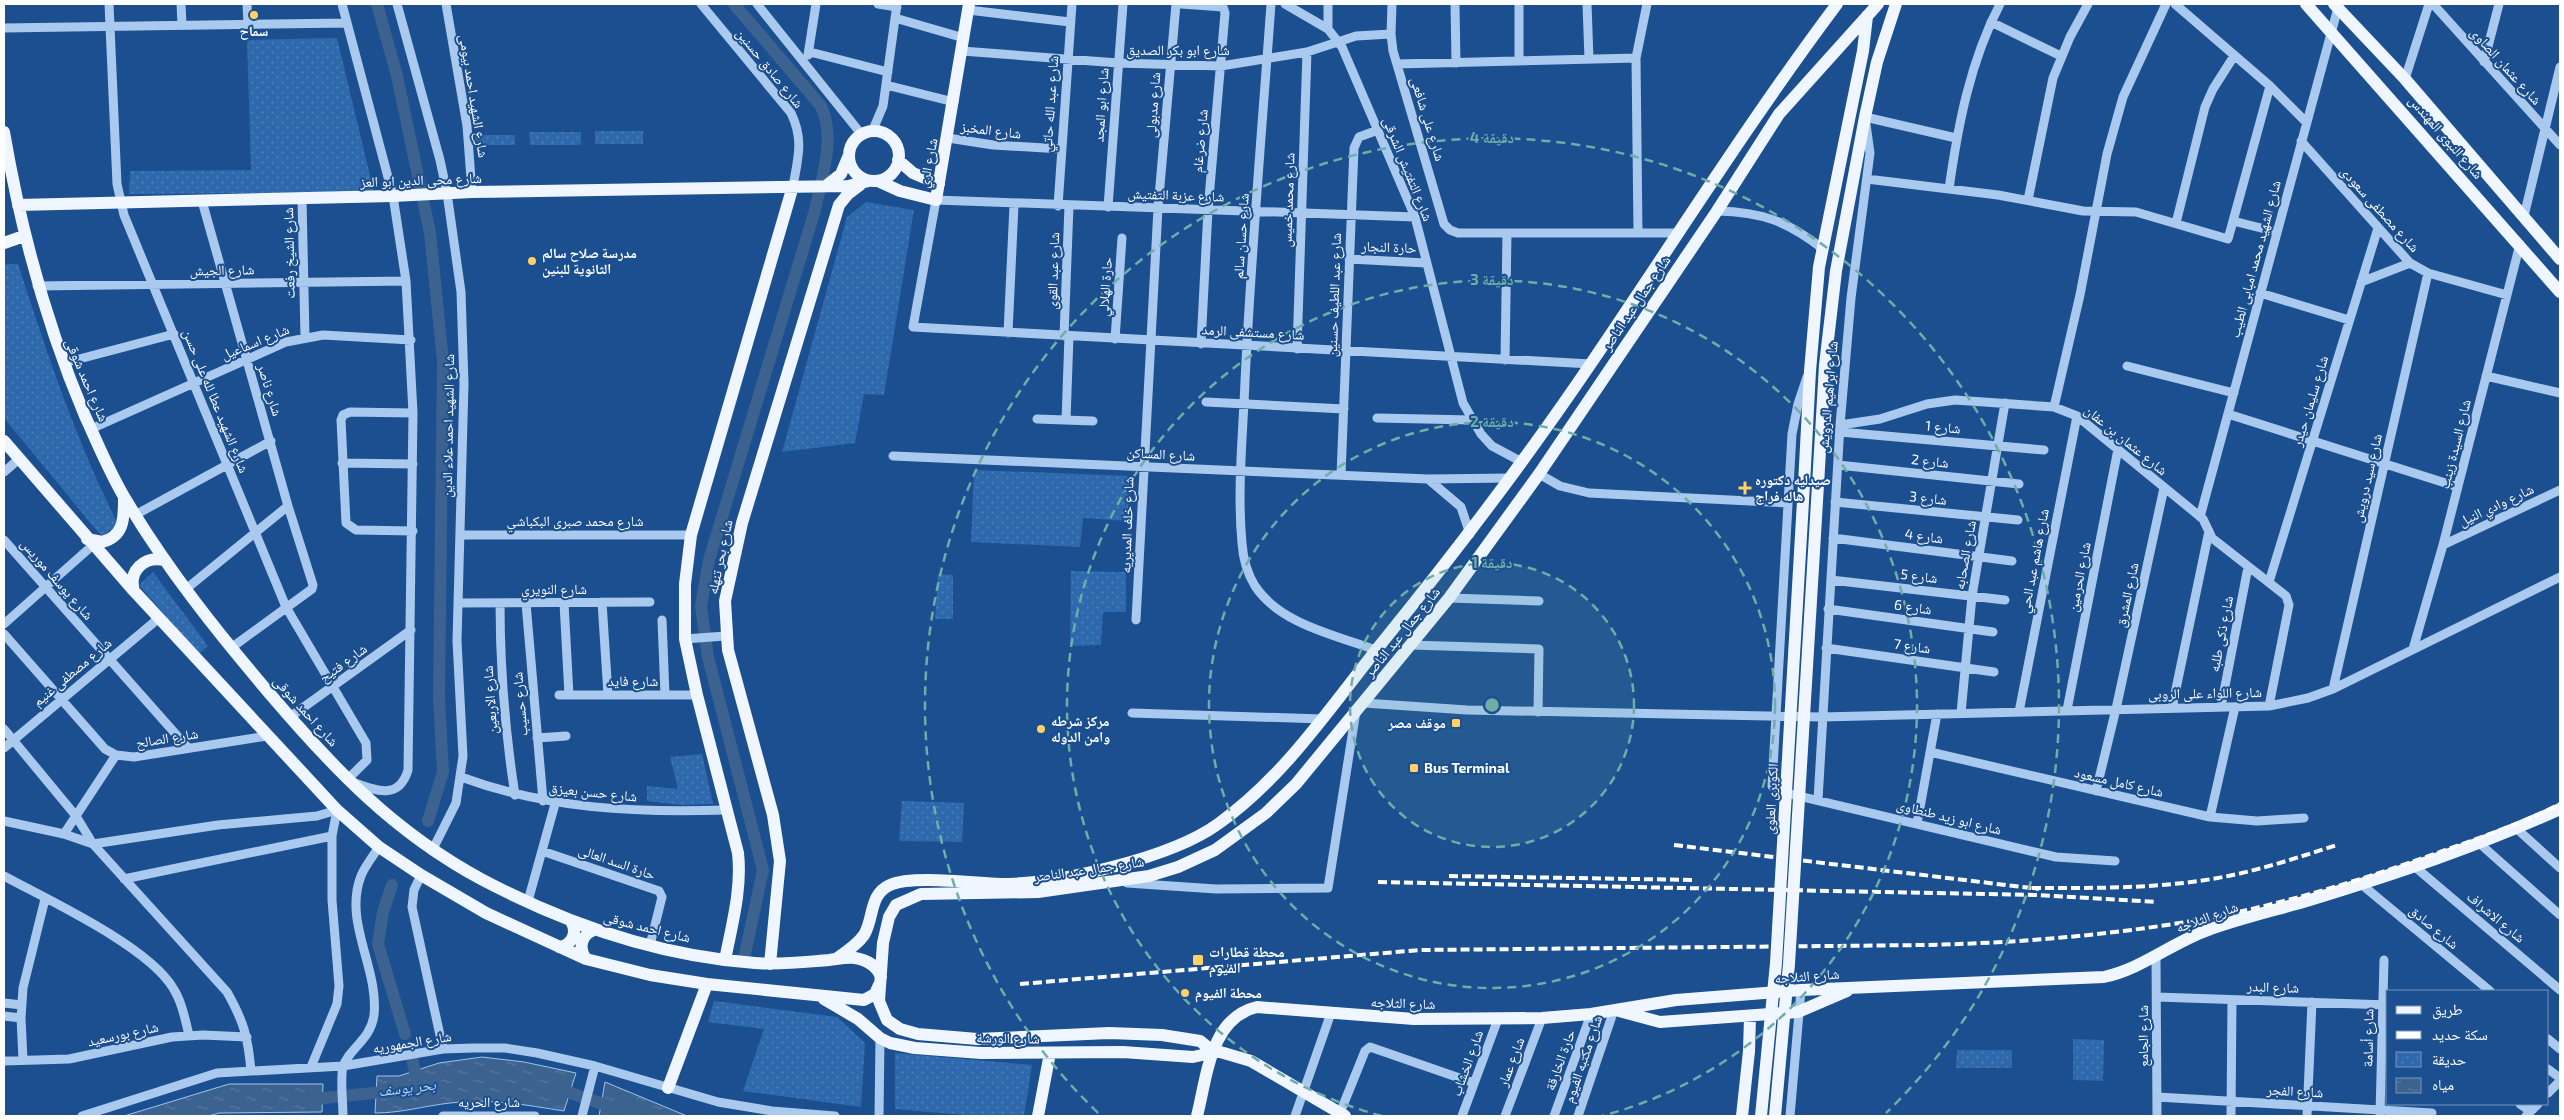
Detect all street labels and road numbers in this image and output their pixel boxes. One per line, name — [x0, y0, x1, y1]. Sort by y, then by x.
street label: شارع عثمان الصاوى — [2466, 23, 2546, 109]
street label: شارع صادق حسنين — [731, 24, 808, 112]
street label: شارع الشهيد احمد بيومى — [454, 33, 493, 159]
street label: شارع ابو بكر الصديق — [1126, 41, 1230, 60]
street label: شارع عبد الله حاتي — [1038, 55, 1065, 153]
street label: شارع ابو المجد — [1089, 67, 1114, 143]
street label: شارع مدبولى — [1142, 72, 1165, 138]
street label: شارع على شافعى — [1406, 75, 1449, 164]
street label: شارع النبوى المهندس — [2404, 92, 2487, 183]
street label: شارع ضرغام — [1188, 108, 1213, 174]
street label: شارع التفتيش الشرقى — [1378, 114, 1437, 224]
street label: شارع المخبز — [959, 117, 1022, 144]
street label: شارع الري — [914, 137, 944, 190]
street label: شارع محمد خميس — [1277, 152, 1300, 248]
street label: شارع مصطفى سعودى — [2336, 162, 2423, 257]
street label: شارع محى الدين ابو العز — [359, 169, 482, 192]
street label: شارع الشهيد محمد امبابى الطيب — [2225, 178, 2286, 340]
street label: شارع عزبة التفتيش — [1127, 184, 1225, 207]
street label: شارع حسان سالم — [1229, 193, 1254, 280]
street label: شارع الشيخ رفعت — [279, 207, 300, 299]
street label: شارع عبد القوى — [1043, 232, 1064, 310]
street label: شارع عبد اللطيف حسنين — [1323, 233, 1346, 357]
street label: حارة النجار — [1360, 237, 1417, 257]
street label: شارع جمال عبد الناصر — [1597, 252, 1675, 355]
street label: حارة الهلالي — [1094, 257, 1119, 317]
street label: شارع الجيش — [190, 260, 254, 281]
street label: شارع اسماعيل — [218, 320, 292, 365]
street label: شارع مستشفى الرمد — [1201, 320, 1305, 345]
street label: شارع الشهيد عطا لله على حسن — [178, 326, 253, 476]
street label: شارع احمد شوقى — [60, 336, 113, 425]
street label: شارع ابراهيم الدرويش — [1814, 340, 1843, 454]
street label: شارع سليمان حيدر — [2287, 353, 2333, 450]
street label: شارع الشهيد احمد علاء الدين — [438, 354, 459, 498]
street label: شارع ناصر — [252, 361, 286, 419]
street label: شارع السيدة زينب — [2435, 397, 2476, 491]
street label: شارع عثمان بن عفان — [2080, 401, 2171, 480]
street label: شارع 1 — [1925, 416, 1961, 439]
street label: شارع سيد درويش — [2348, 432, 2387, 524]
street label: شارع المساكن — [1126, 443, 1196, 466]
street label: شارع 2 — [1910, 450, 1950, 473]
street label: شارع خلف المديريه — [1116, 476, 1139, 574]
street label: شارع وادي النيل — [2456, 480, 2538, 533]
street label: شارع 3 — [1908, 487, 1948, 510]
street label: شارع هاشم عبد الحي — [2015, 507, 2055, 615]
street label: شارع محمد صبرى البكباشي — [507, 512, 643, 533]
street label: شارع بحر تنهله — [703, 518, 738, 596]
street label: شارع الصحابه — [1950, 519, 1981, 591]
street label: شارع 4 — [1904, 525, 1944, 548]
street label: شارع يوسف موريس — [16, 535, 97, 624]
street label: شارع الحرمين — [2063, 541, 2096, 614]
street label: شارع المشرق — [2111, 561, 2144, 629]
street label: شارع 5 — [1899, 565, 1939, 588]
street label: شارع النويري — [521, 580, 587, 601]
street label: شارع جمال عبد الناصر — [1359, 583, 1445, 682]
street label: شارع ذكى طلبه — [2205, 594, 2238, 674]
street label: شارع 6 — [1893, 595, 1933, 620]
street label: شارع مصطفى غنيم — [29, 634, 116, 711]
street label: شارع 7 — [1892, 635, 1932, 658]
street label: شارع فتيح — [315, 640, 371, 687]
street label: شارع الاربعين — [479, 665, 502, 735]
street label: شارع حسيب — [508, 671, 533, 737]
street label: شارع احمد شوقى — [269, 672, 342, 751]
street label: شارع فايد — [608, 672, 658, 691]
street label: شارع اللواء على الروبى — [2148, 683, 2262, 704]
street label: شارع الصالح — [135, 724, 200, 753]
street label: الكوبرى العلوى — [1760, 763, 1782, 835]
street label: شارع كامل مسعود — [2073, 763, 2165, 802]
street label: شارع حسن بعيزق — [548, 778, 638, 807]
street label: شارع ابو زيد طنطاوى — [1894, 795, 2003, 840]
street label: حارة السد العالى — [576, 840, 658, 884]
street label: شارع جمال عبد الناصر — [1032, 852, 1145, 887]
street label: شارع الاشراف — [2463, 887, 2529, 947]
street label: شارع الثلاجه — [2173, 897, 2241, 937]
street label: شارع صادق — [2405, 901, 2462, 954]
street label: شارع احمد شوقى — [602, 908, 692, 947]
street label: شارع الثلاجه — [1774, 965, 1840, 988]
street label: شارع البدر — [2246, 977, 2299, 998]
street label: شارع الثلاجه — [1370, 993, 1436, 1014]
street label: شارع الجامع — [2134, 1005, 2153, 1067]
street label: شارع أسامة — [2358, 1009, 2379, 1067]
street label: شارع مكتبه الفيوم — [1560, 1013, 1607, 1105]
street label: شارع بورسعيد — [86, 1018, 160, 1051]
street label: شارع الجمهوريه — [371, 1027, 453, 1058]
street label: حارة الخارقة — [1541, 1027, 1579, 1093]
street label: شارع الورشة — [976, 1028, 1040, 1049]
street label: شارع الخشاب — [1447, 1028, 1488, 1099]
street label: شارع عمار — [1493, 1035, 1530, 1091]
street label: شارع الفجر — [2265, 1080, 2324, 1102]
street label: شارع الحريه — [458, 1093, 520, 1112]

